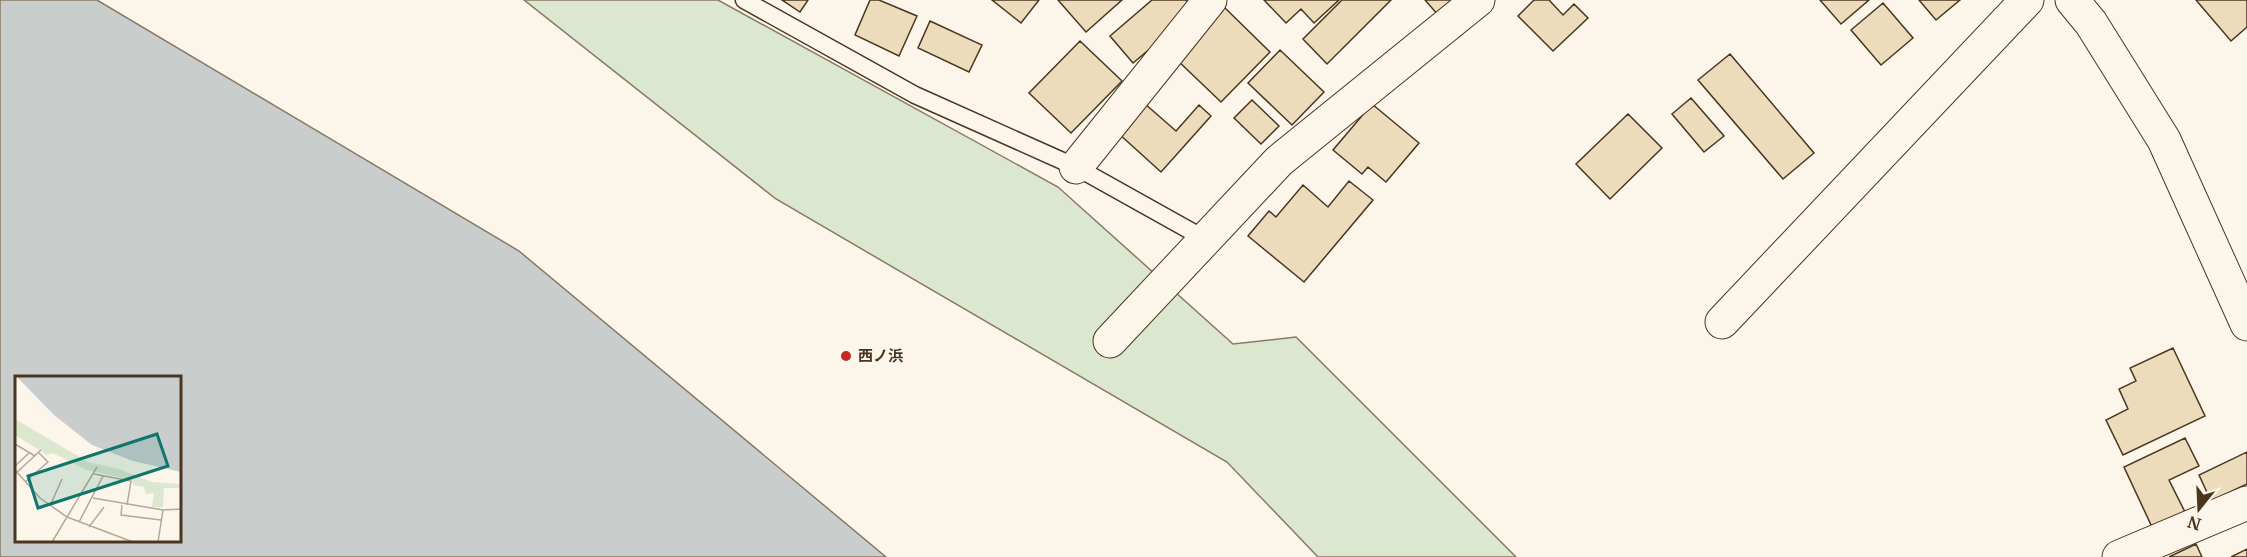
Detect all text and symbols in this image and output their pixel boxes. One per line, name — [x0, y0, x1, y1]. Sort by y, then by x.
place label: 西ノ浜 — [858, 346, 904, 365]
marker: 西ノ浜 — [839, 349, 853, 363]
inset map — [15, 376, 182, 542]
north arrow — [2169, 479, 2229, 539]
text: N — [2185, 512, 2203, 535]

